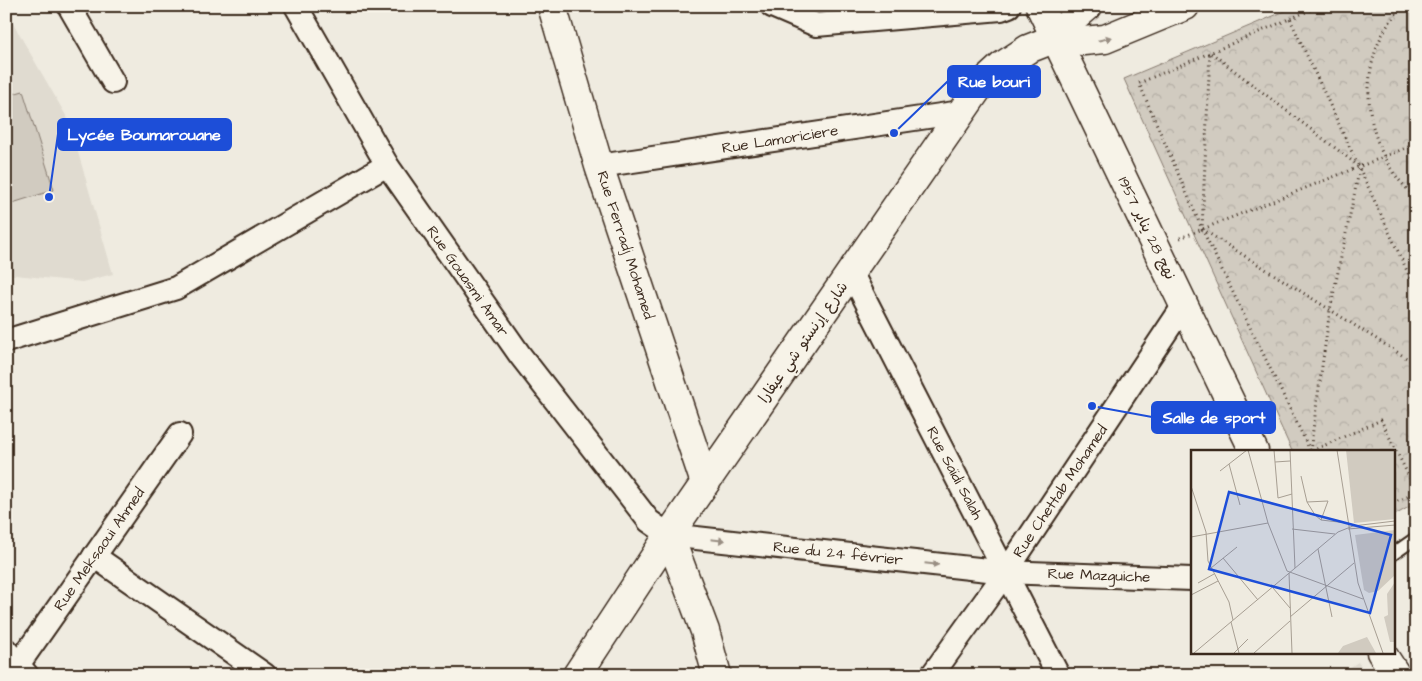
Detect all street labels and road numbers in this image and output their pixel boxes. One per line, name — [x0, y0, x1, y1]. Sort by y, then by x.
street label: Rue Lamoriciere — [720, 120, 840, 159]
street label: Rue Ferradj Mohamed — [592, 168, 660, 322]
street label: نهج 28 يناير 1957 — [1113, 173, 1181, 283]
street label: Rue Gouasmi Amar — [421, 222, 514, 341]
street label: شارع إرنستو شي عيفارا — [754, 278, 855, 408]
street label: Rue Chettab Mohamed — [1008, 420, 1113, 562]
street label: Rue Saïdi Salah — [921, 423, 988, 524]
street label: Rue Meksaoui Ahmed — [49, 483, 150, 615]
street label: Rue du 24 février — [772, 536, 904, 571]
street label: Rue Mazguiche — [1047, 563, 1151, 589]

